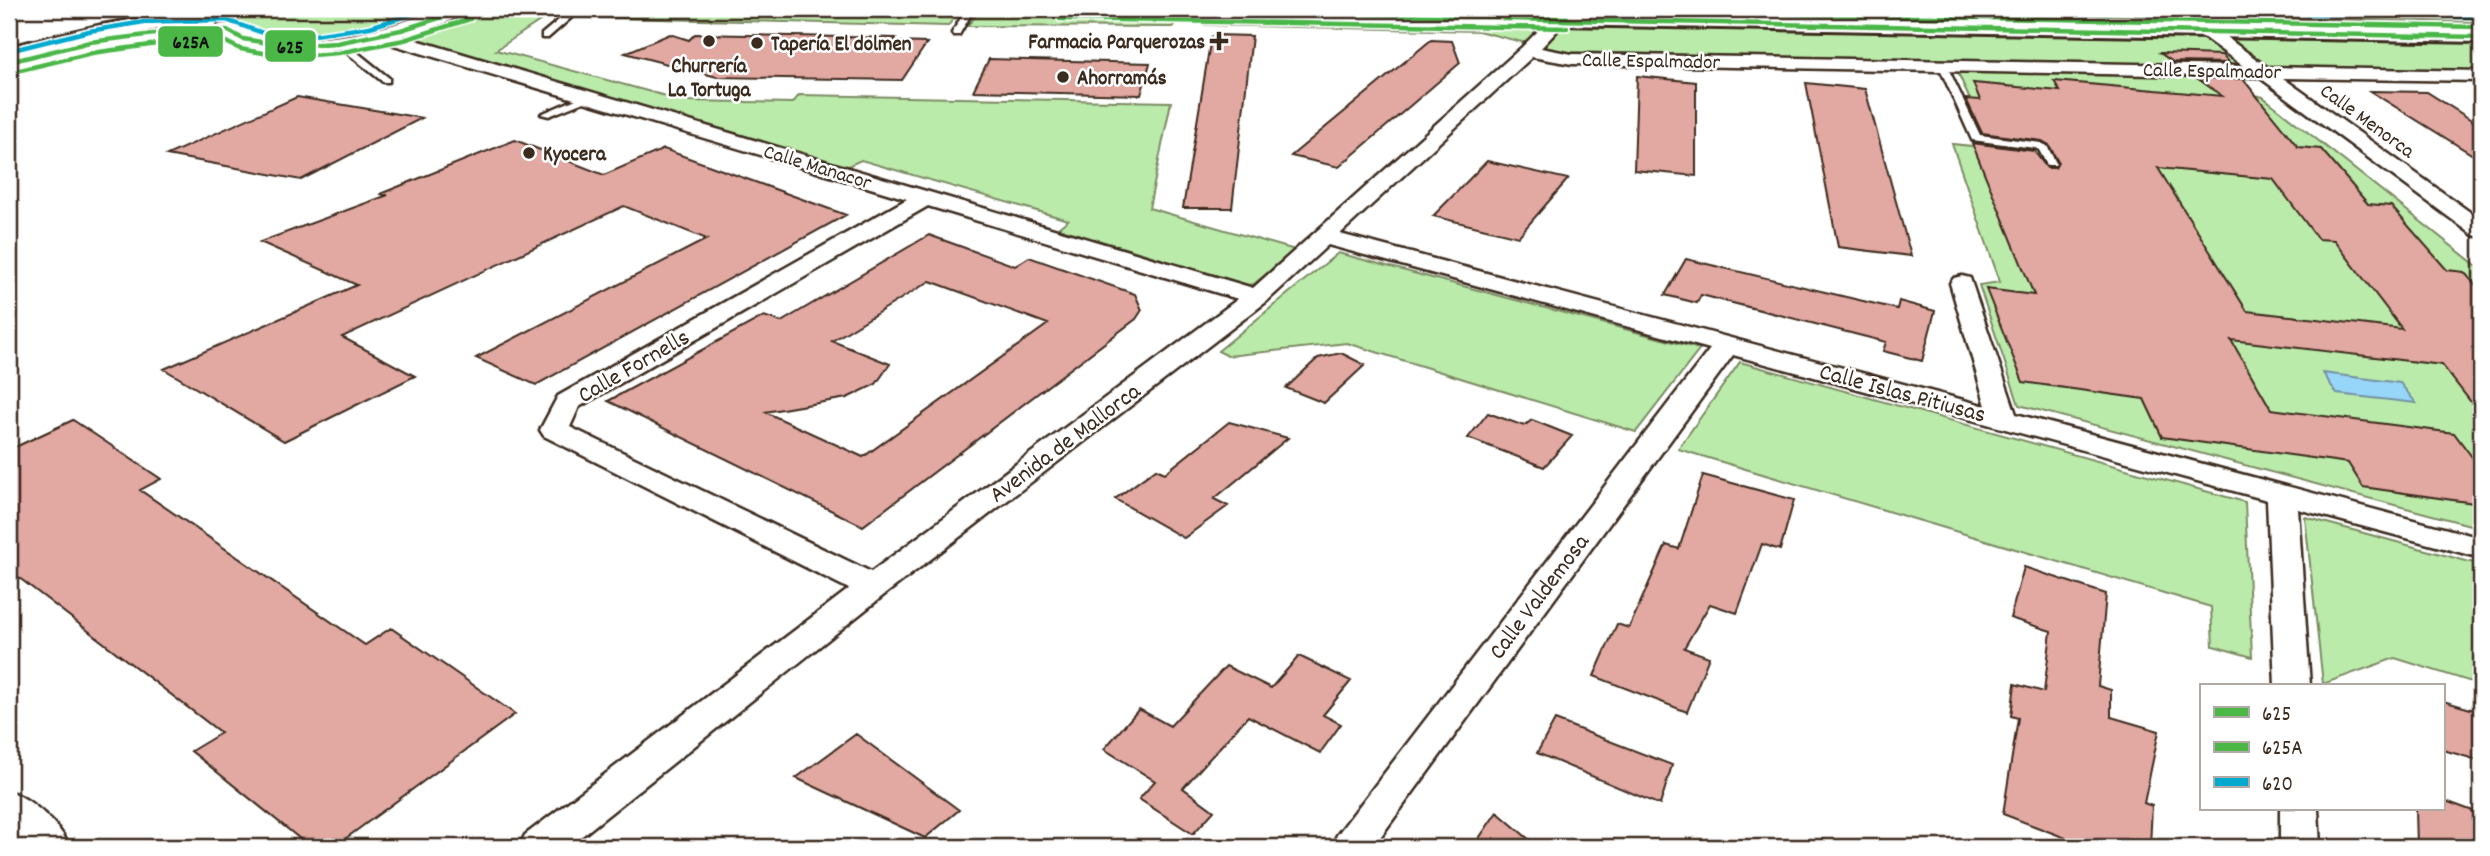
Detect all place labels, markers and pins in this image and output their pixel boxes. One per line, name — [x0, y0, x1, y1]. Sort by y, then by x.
place label: Farmacia Parquerozas — [1028, 29, 1205, 59]
place label: Tapería El dolmen — [771, 31, 912, 61]
marker: Churrería La Tortuga — [701, 33, 717, 49]
marker: Farmacia Parquerozas — [1211, 33, 1227, 49]
marker: Tapería El dolmen — [749, 35, 765, 51]
place label: Churrería La Tortuga — [668, 53, 752, 107]
place label: Ahorramás — [1077, 65, 1167, 95]
marker: Ahorramás — [1055, 69, 1071, 85]
place label: Kyocera — [543, 141, 607, 171]
marker: Kyocera — [521, 145, 537, 161]

